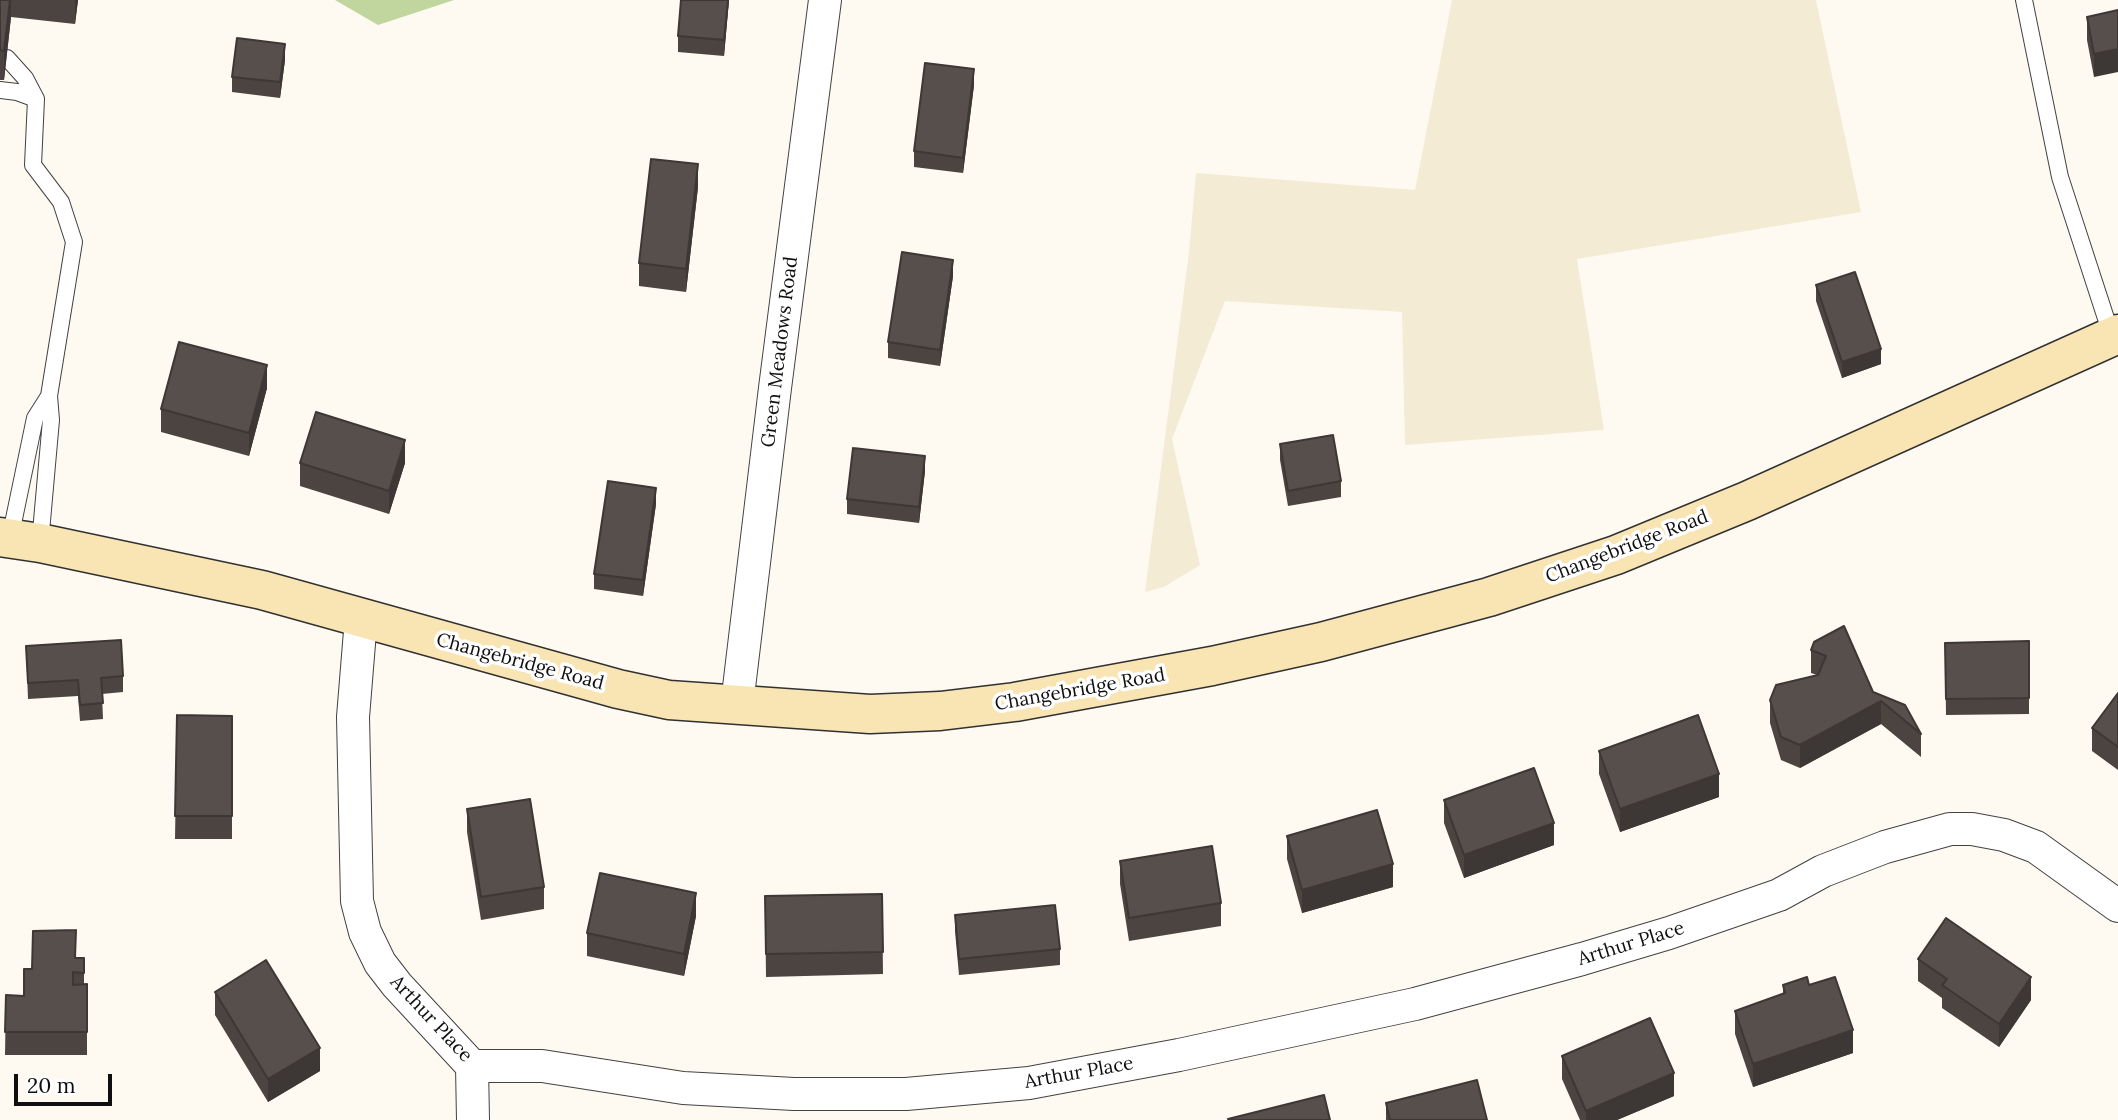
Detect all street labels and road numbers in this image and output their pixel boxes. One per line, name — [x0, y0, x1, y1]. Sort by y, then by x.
street label: Green Meadows Road — [757, 255, 803, 449]
street label: Changebridge Road — [1542, 505, 1712, 589]
street label: Changebridge Road — [434, 629, 606, 695]
street label: Changebridge Road — [993, 664, 1167, 716]
street label: Arthur Place — [1575, 917, 1687, 971]
street label: Arthur Place — [385, 971, 477, 1067]
street label: Arthur Place — [1023, 1052, 1135, 1094]

